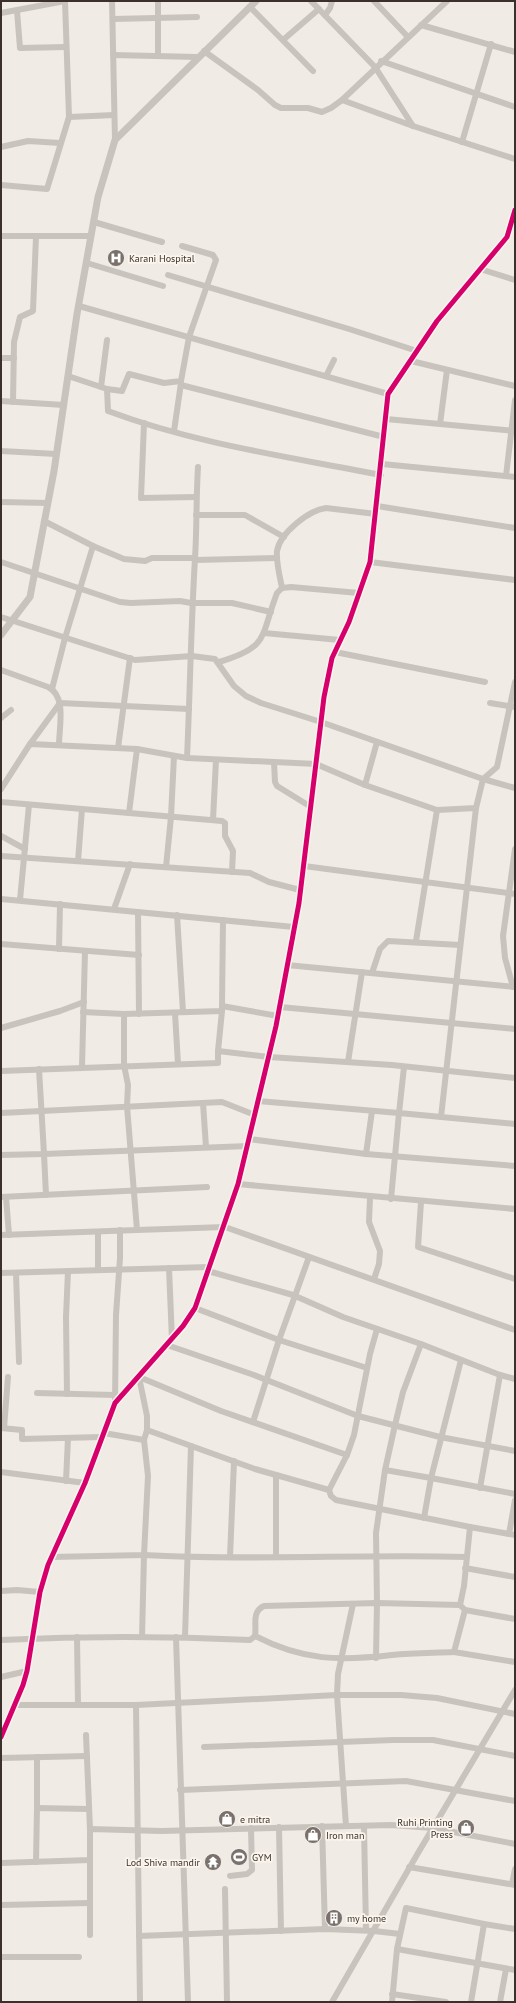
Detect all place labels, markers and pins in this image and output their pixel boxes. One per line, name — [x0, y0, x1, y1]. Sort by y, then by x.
hospital icon: Karani Hospital — [106, 248, 126, 268]
place label: Karani Hospital — [129, 252, 195, 265]
shop icon: e mitra — [217, 1809, 237, 1829]
place label: e mitra — [240, 1813, 270, 1826]
place label: Ruhi Printing Press — [397, 1816, 453, 1841]
shop icon: Ruhi Printing Press — [456, 1818, 476, 1838]
shop icon: Iron man — [303, 1825, 323, 1845]
place label: Iron man — [326, 1829, 364, 1842]
sports icon: GYM — [229, 1847, 249, 1867]
place label: GYM — [252, 1851, 272, 1864]
temple icon: Lod Shiva mandir — [203, 1852, 223, 1872]
place label: Lod Shiva mandir — [126, 1856, 201, 1869]
building icon: my home — [324, 1908, 344, 1928]
place label: my home — [347, 1912, 386, 1925]

